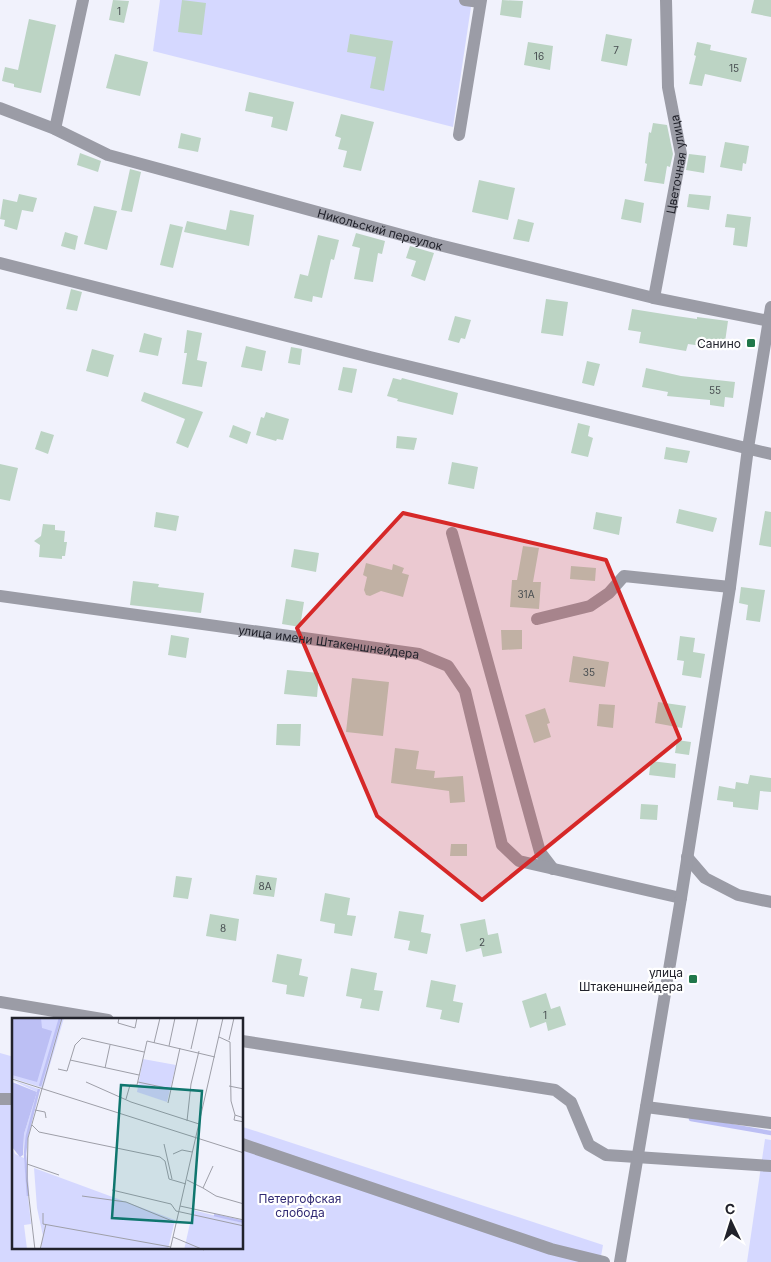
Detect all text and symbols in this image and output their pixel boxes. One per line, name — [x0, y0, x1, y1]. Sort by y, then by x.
house number: 1 — [117, 5, 121, 17]
house number: 7 — [613, 44, 619, 56]
house number: 16 — [534, 50, 544, 62]
house number: 15 — [729, 62, 739, 74]
street label: Цветочная улица — [662, 114, 689, 215]
street label: Никольский переулок — [316, 205, 445, 253]
place label: Санино — [697, 336, 741, 351]
marker: Санино — [745, 337, 757, 349]
house number: 55 — [709, 384, 721, 396]
house number: 31А — [517, 588, 535, 600]
street label: улица имени Штакеншнейдера — [237, 622, 420, 661]
house number: 35 — [583, 666, 595, 678]
house number: 8А — [258, 880, 272, 892]
house number: 8 — [220, 922, 226, 934]
house number: 2 — [479, 936, 485, 948]
place label: улица Штакеншнейдера — [579, 965, 683, 994]
marker: улица Штакеншнейдера — [687, 973, 699, 985]
house number: 1 — [543, 1009, 547, 1021]
inset map — [12, 1018, 244, 1250]
park label: Петергофская слобода — [259, 1191, 341, 1220]
north arrow — [706, 1197, 756, 1247]
text: С — [724, 1200, 736, 1217]

